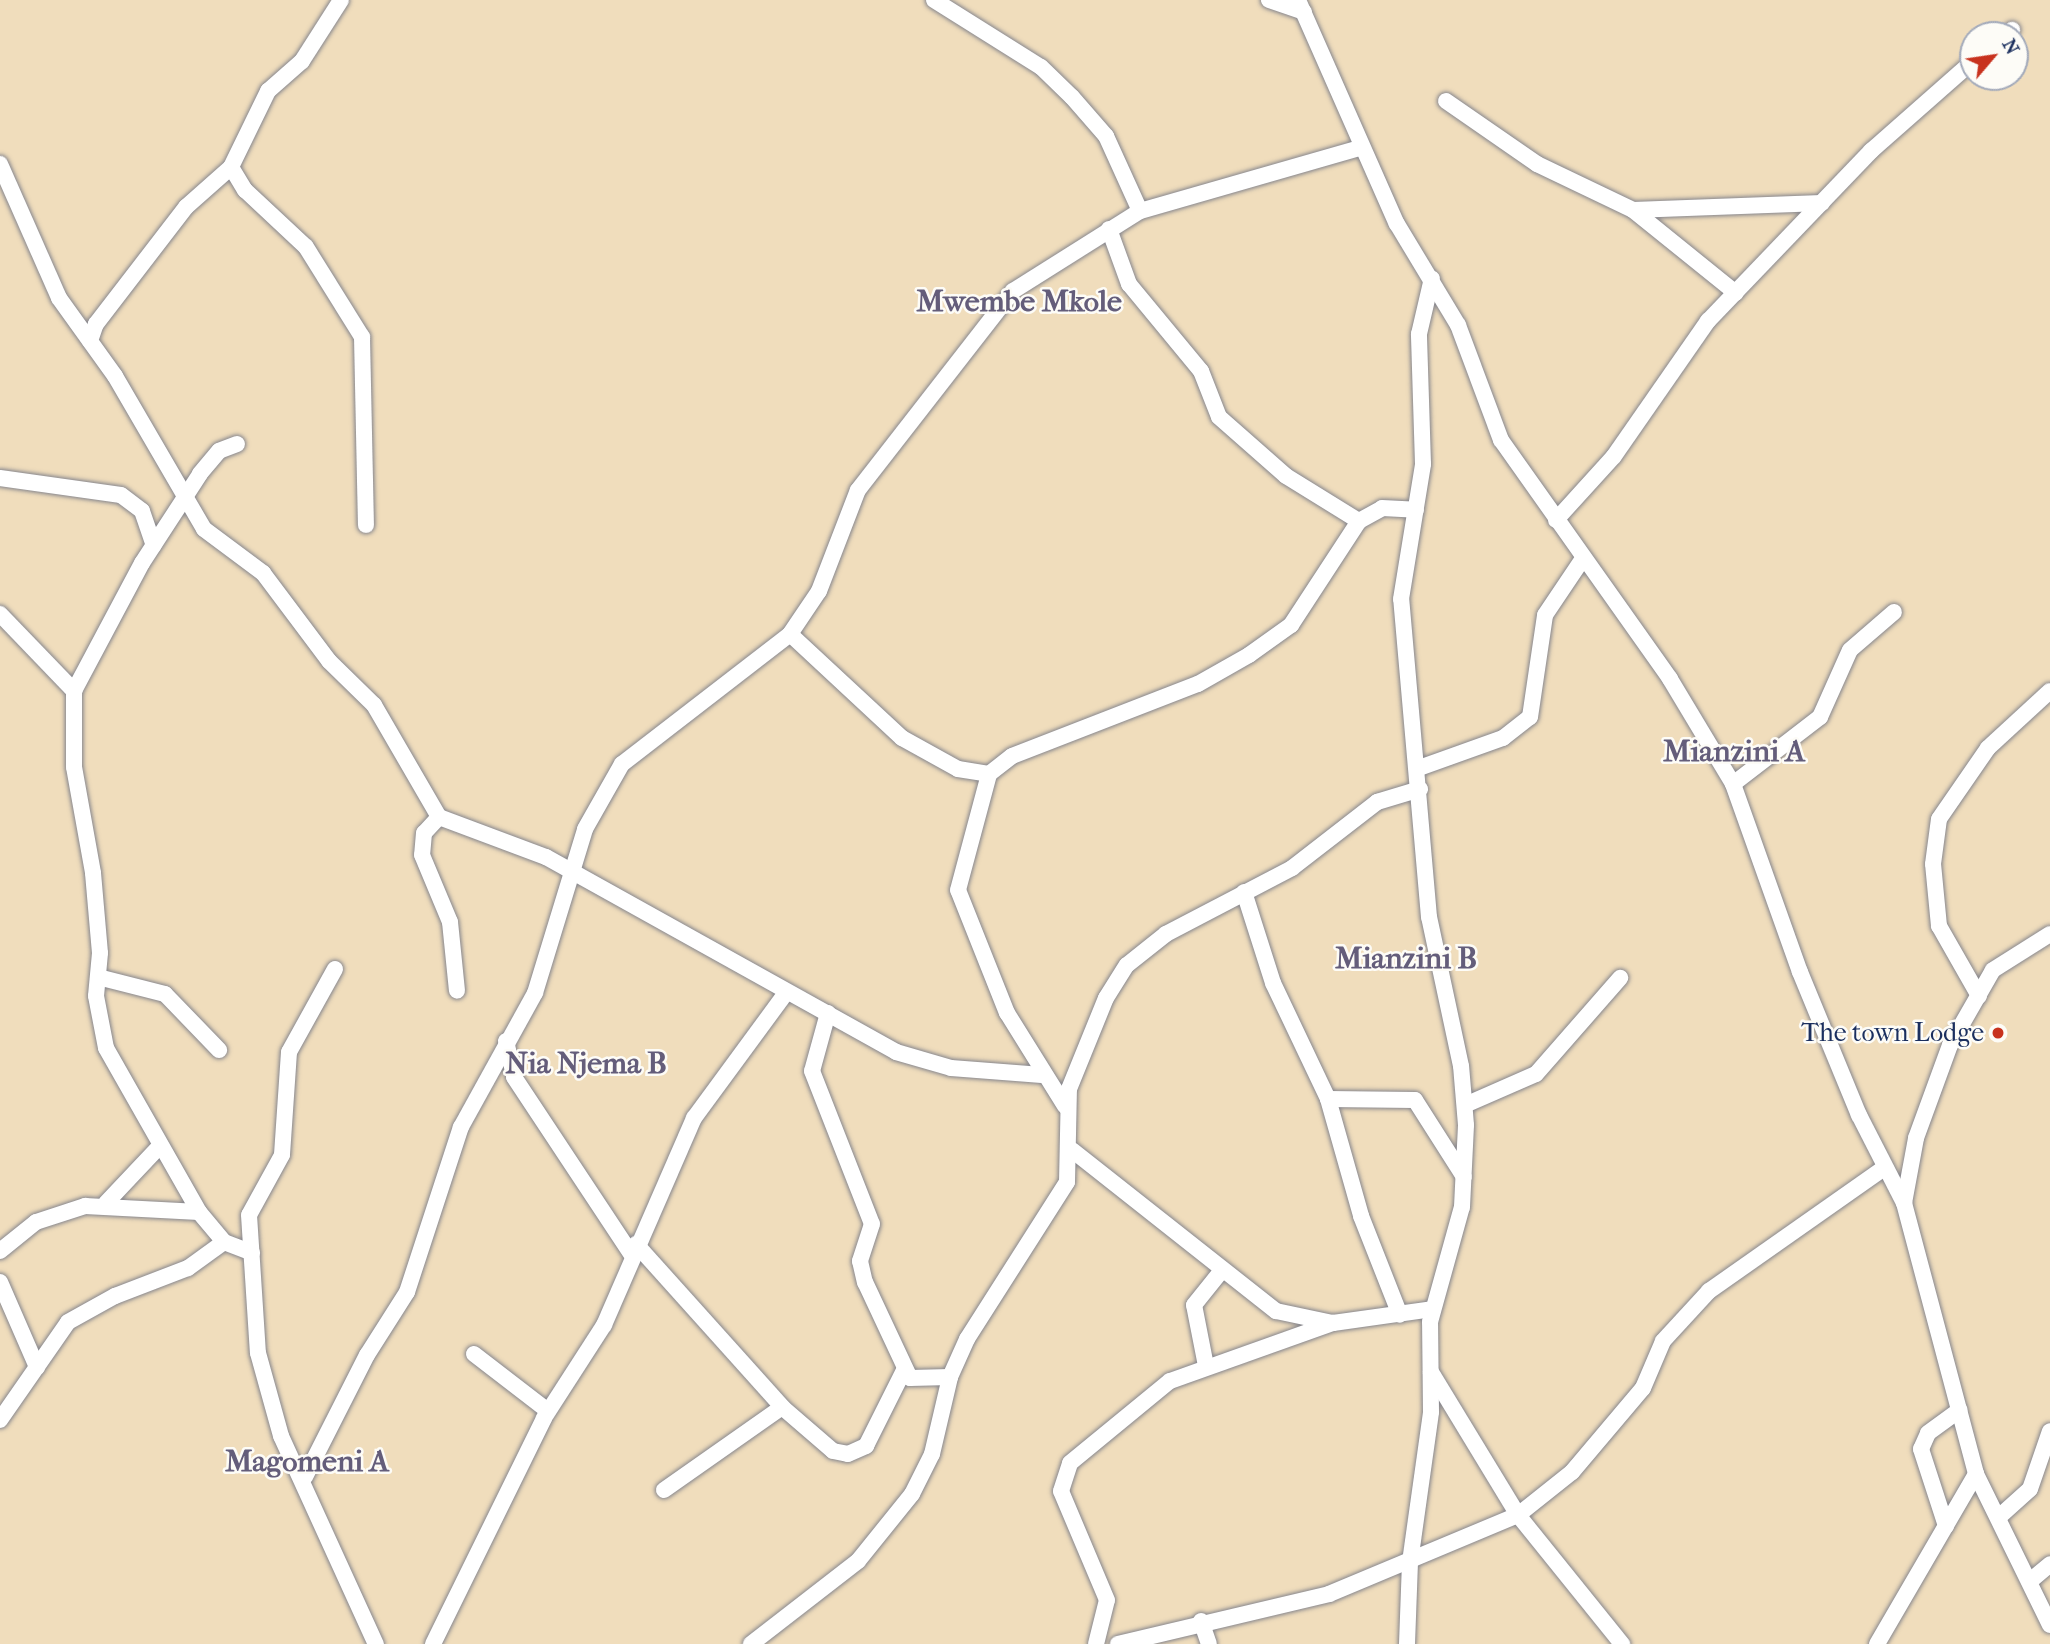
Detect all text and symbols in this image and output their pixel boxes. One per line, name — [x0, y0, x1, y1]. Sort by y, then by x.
north arrow — [1959, 21, 2029, 91]
text: N — [1997, 35, 2024, 58]
district label: Mwembe Mkole — [916, 284, 1122, 320]
district label: Mianzini A — [1663, 734, 1805, 770]
district label: Mianzini B — [1335, 941, 1477, 977]
place label: The town Lodge — [1801, 1017, 1984, 1049]
marker: The town Lodge — [1990, 1025, 2006, 1041]
district label: Nia Njema B — [505, 1046, 667, 1082]
district label: Magomeni A — [225, 1444, 389, 1480]

